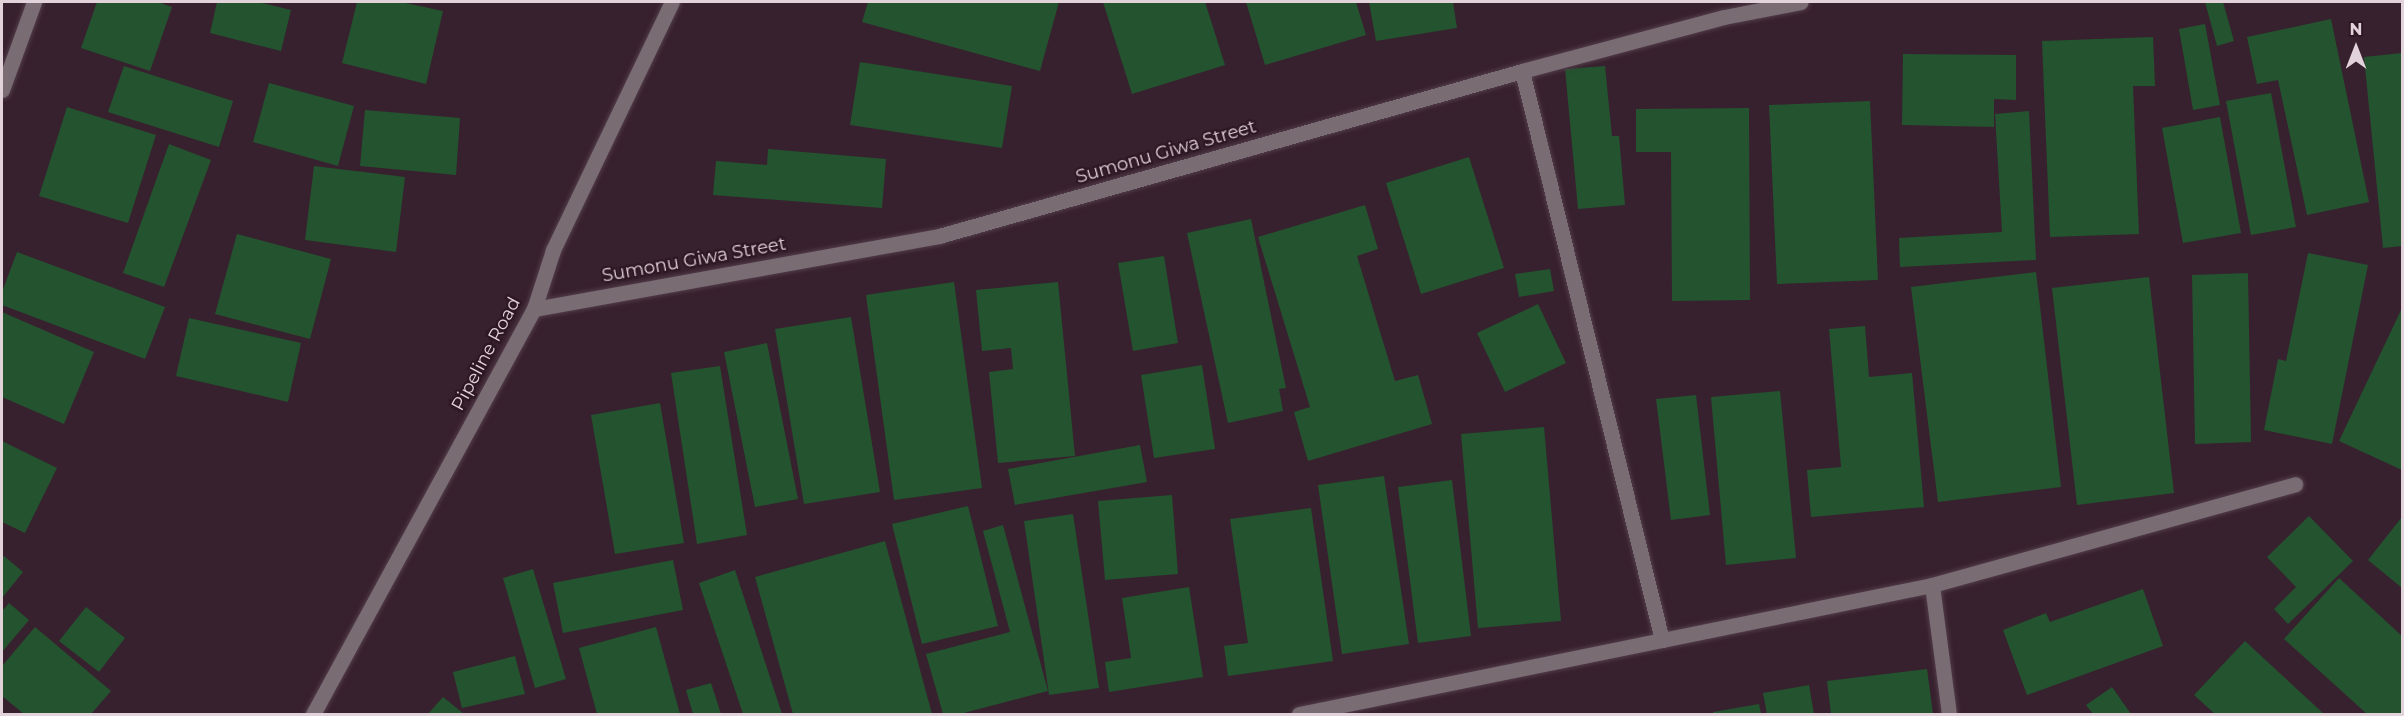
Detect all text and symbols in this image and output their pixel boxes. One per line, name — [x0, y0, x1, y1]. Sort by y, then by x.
north arrow — [2326, 18, 2386, 78]
text: N — [2350, 20, 2362, 39]
street label: Sumonu Giwa Street — [1073, 116, 1259, 188]
street label: Sumonu Giwa Street — [600, 233, 788, 287]
street label: Pipeline Road — [447, 294, 525, 414]

